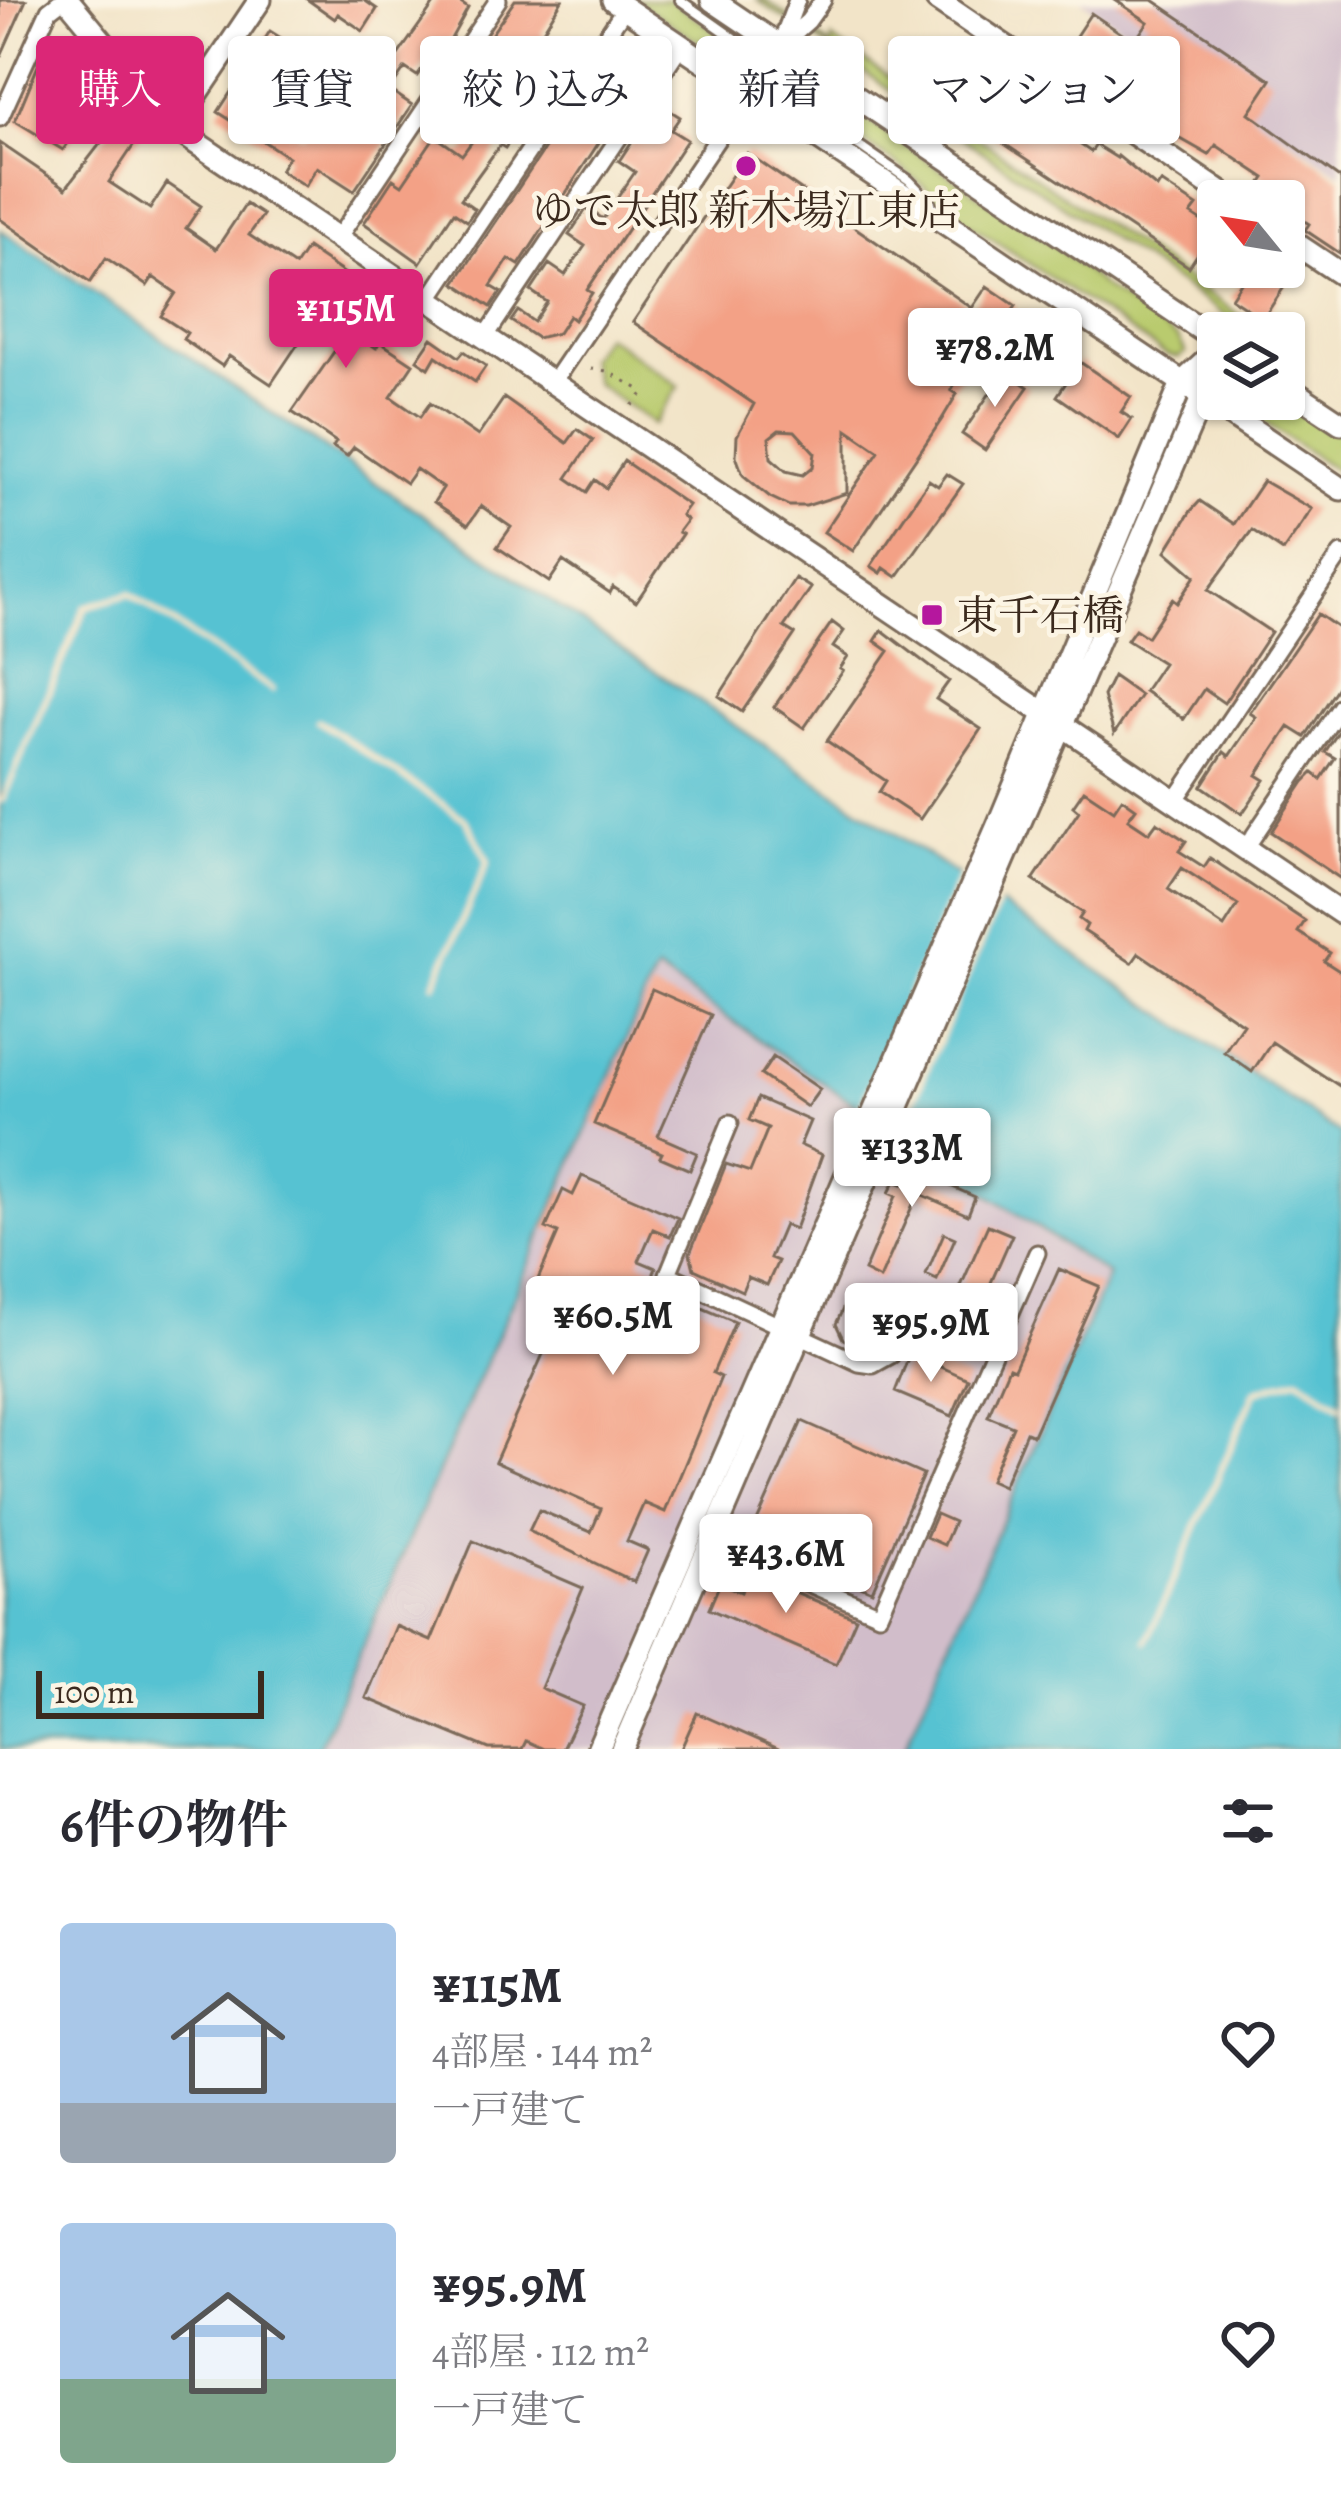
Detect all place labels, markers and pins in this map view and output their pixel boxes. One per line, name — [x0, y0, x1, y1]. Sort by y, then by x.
marker: ゆで太郎 新木場江東店 — [733, 153, 759, 179]
place label: ゆで太郎 新木場江東店 — [532, 182, 960, 239]
pin: ¥115M — [262, 269, 430, 371]
pin: ¥78.2M — [897, 308, 1093, 410]
place label: 東千石橋 — [956, 587, 1124, 644]
marker: 東千石橋 — [919, 602, 945, 628]
pin: ¥133M — [828, 1108, 996, 1210]
pin: ¥60.5M — [515, 1276, 711, 1378]
pin: ¥95.9M — [833, 1283, 1029, 1385]
pin: ¥43.6M — [688, 1514, 884, 1616]

